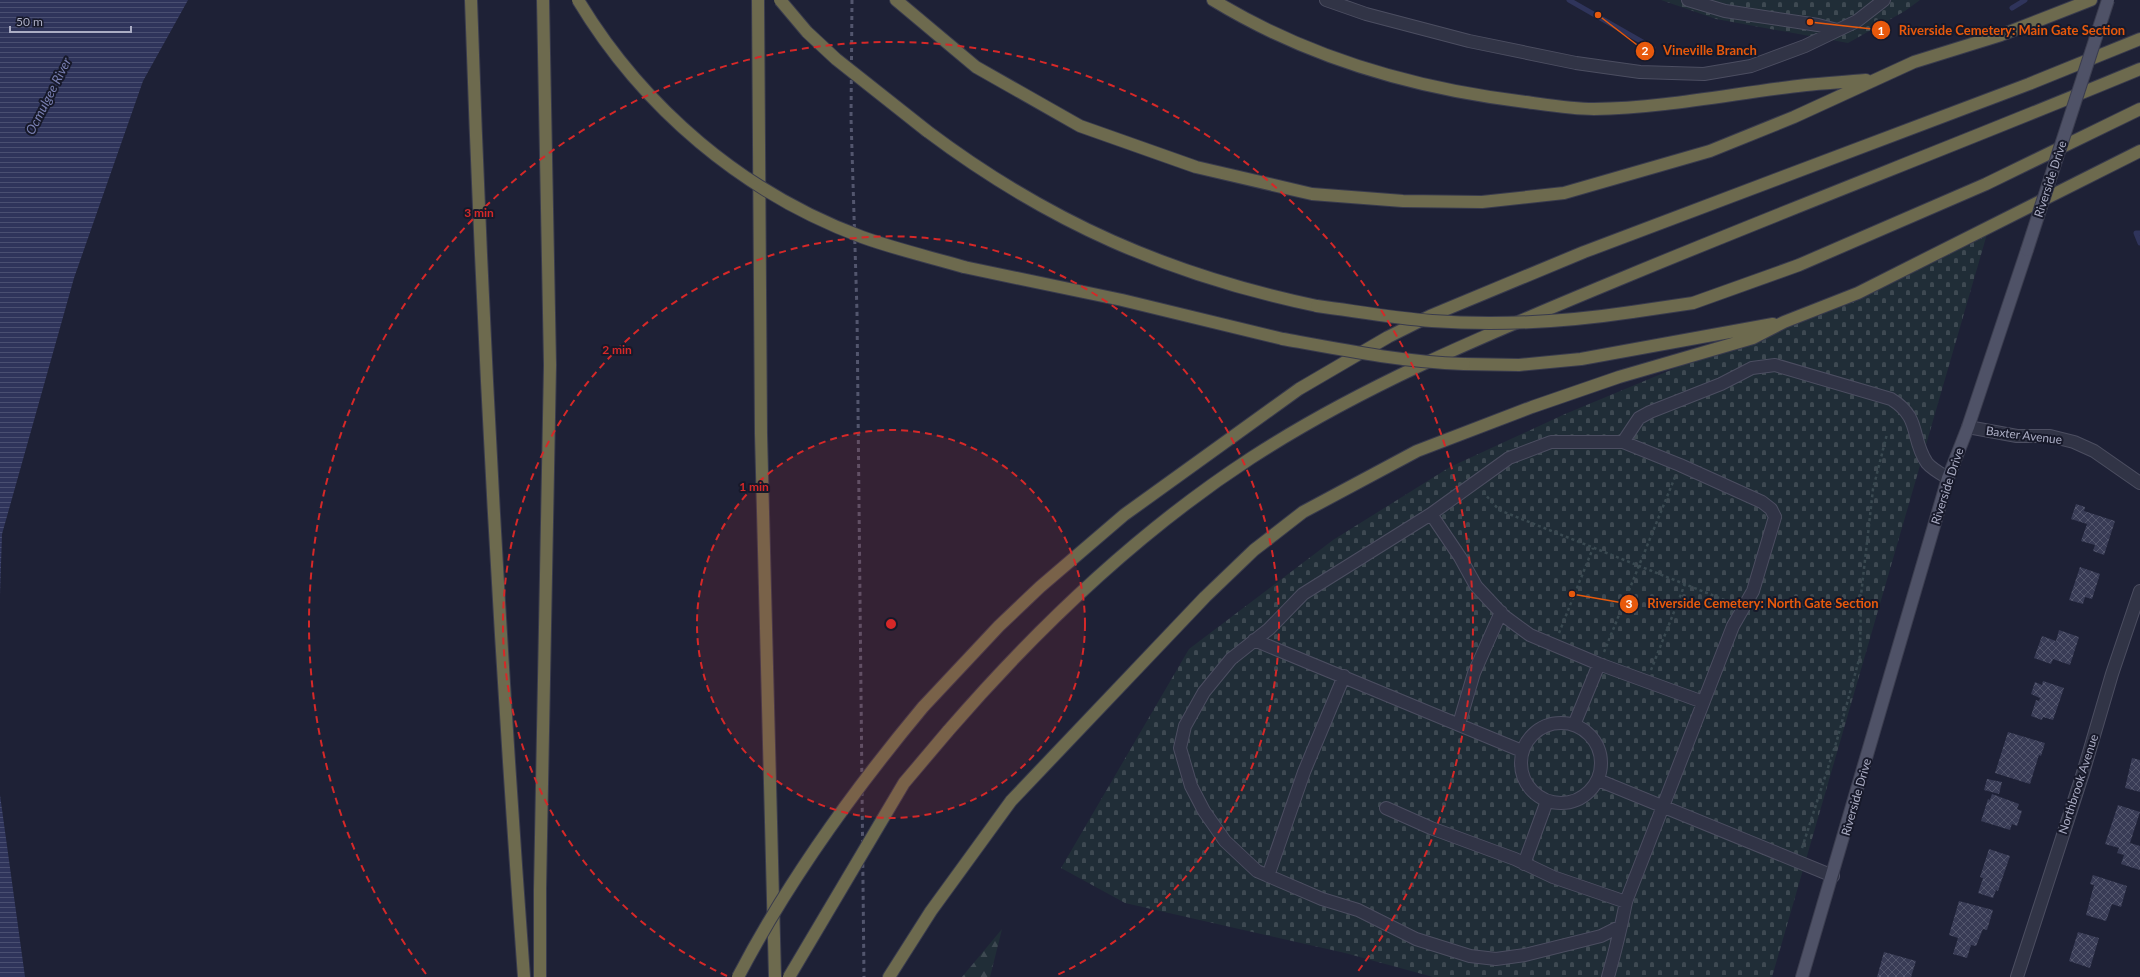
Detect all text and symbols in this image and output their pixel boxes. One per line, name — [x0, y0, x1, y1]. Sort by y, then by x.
scale bar — [10, 8, 131, 34]
text: 50 m — [16, 14, 43, 29]
callout: Riverside Cemetery: Main Gate Section — [1871, 18, 2133, 43]
text: Riverside Cemetery: Main Gate Section — [1899, 22, 2125, 38]
text: 1 — [1878, 23, 1885, 38]
callout: Vineville Branch — [1635, 38, 1765, 63]
text: Vineville Branch — [1662, 42, 1757, 58]
text: 2 — [1642, 43, 1649, 58]
water label: Ocmulgee River — [22, 54, 75, 137]
street label: Riverside Drive — [2031, 139, 2069, 219]
text: 3 min — [464, 205, 494, 220]
text: 2 min — [602, 342, 632, 357]
street label: Baxter Avenue — [1985, 423, 2063, 447]
street label: Riverside Drive — [1928, 446, 1966, 526]
text: 1 min — [739, 479, 769, 494]
callout: Riverside Cemetery: North Gate Section — [1619, 591, 1886, 616]
text: Riverside Cemetery: North Gate Section — [1647, 595, 1879, 611]
text: 3 — [1626, 596, 1633, 611]
centre of rings — [884, 617, 898, 631]
street label: Northbrook Avenue — [2055, 732, 2101, 836]
street label: Riverside Drive — [1838, 757, 1874, 837]

